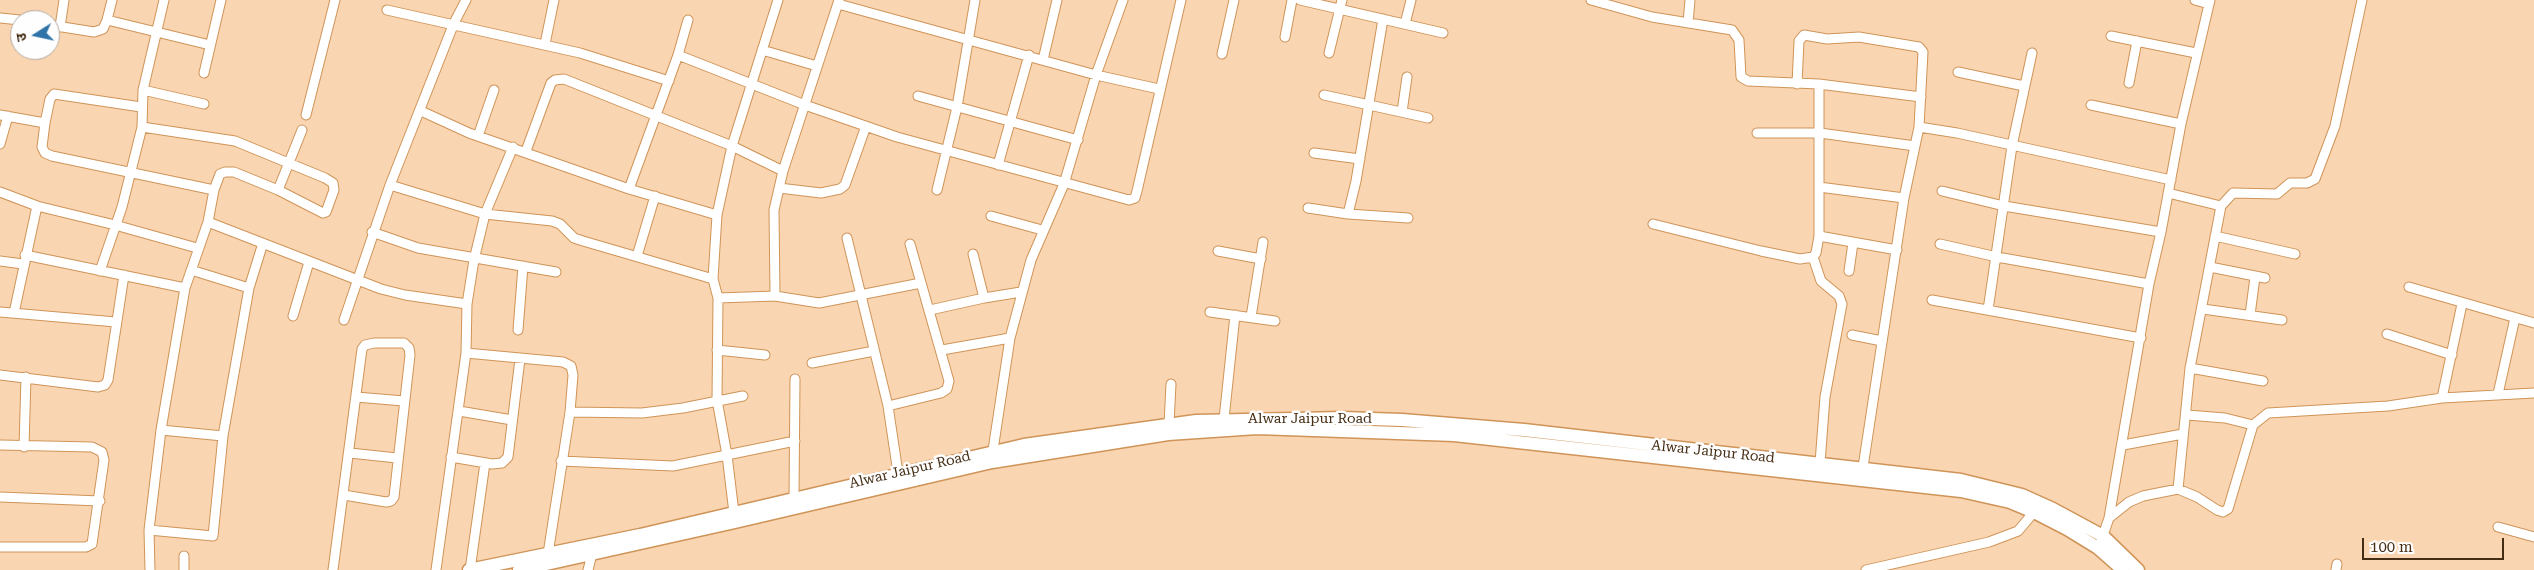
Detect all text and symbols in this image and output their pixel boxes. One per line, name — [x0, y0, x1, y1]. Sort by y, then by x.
north arrow — [10, 10, 60, 60]
text: उ — [13, 32, 30, 43]
street label: Alwar Jaipur Road — [1248, 411, 1372, 427]
street label: Alwar Jaipur Road — [1651, 437, 1775, 467]
street label: Alwar Jaipur Road — [848, 448, 972, 492]
scale bar — [2364, 528, 2506, 560]
text: 100 m — [2370, 538, 2413, 556]

